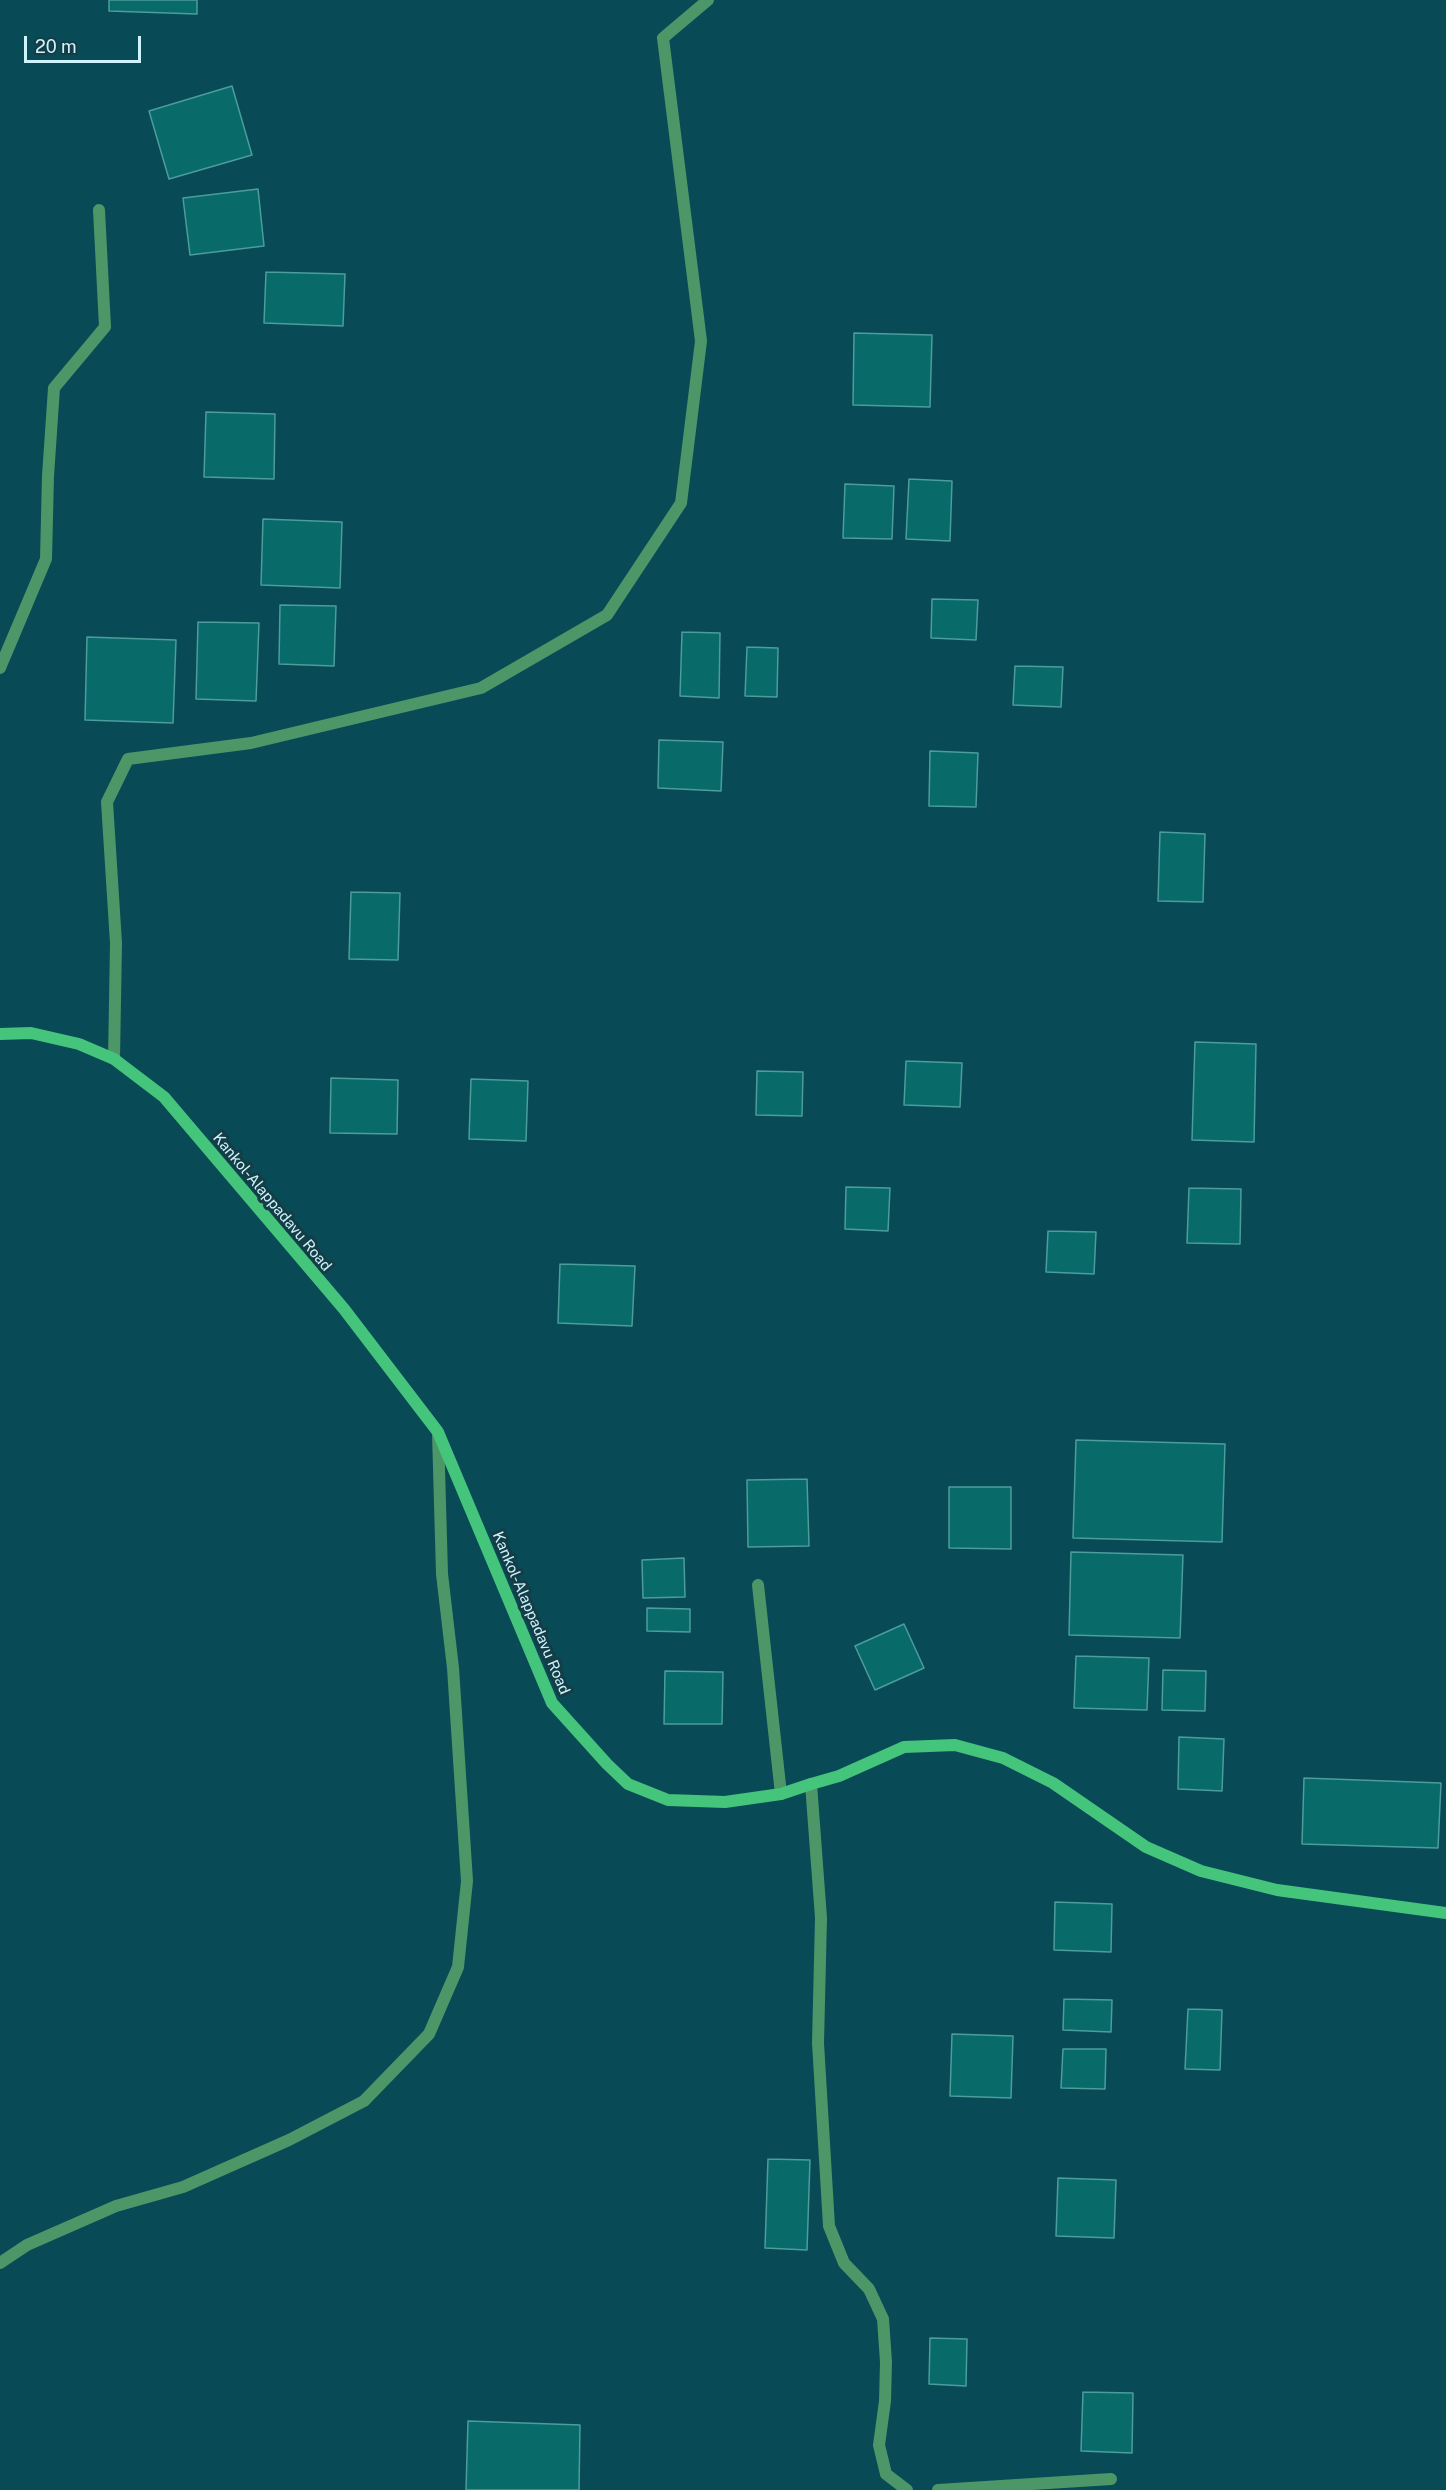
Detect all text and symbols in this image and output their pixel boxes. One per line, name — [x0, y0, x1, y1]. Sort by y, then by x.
scale bar — [27, 24, 144, 62]
text: 20 m — [35, 36, 77, 57]
street label: Kankol-Alappadavu Road — [209, 1129, 335, 1275]
street label: Kankol-Alappadavu Road — [489, 1529, 573, 1697]

